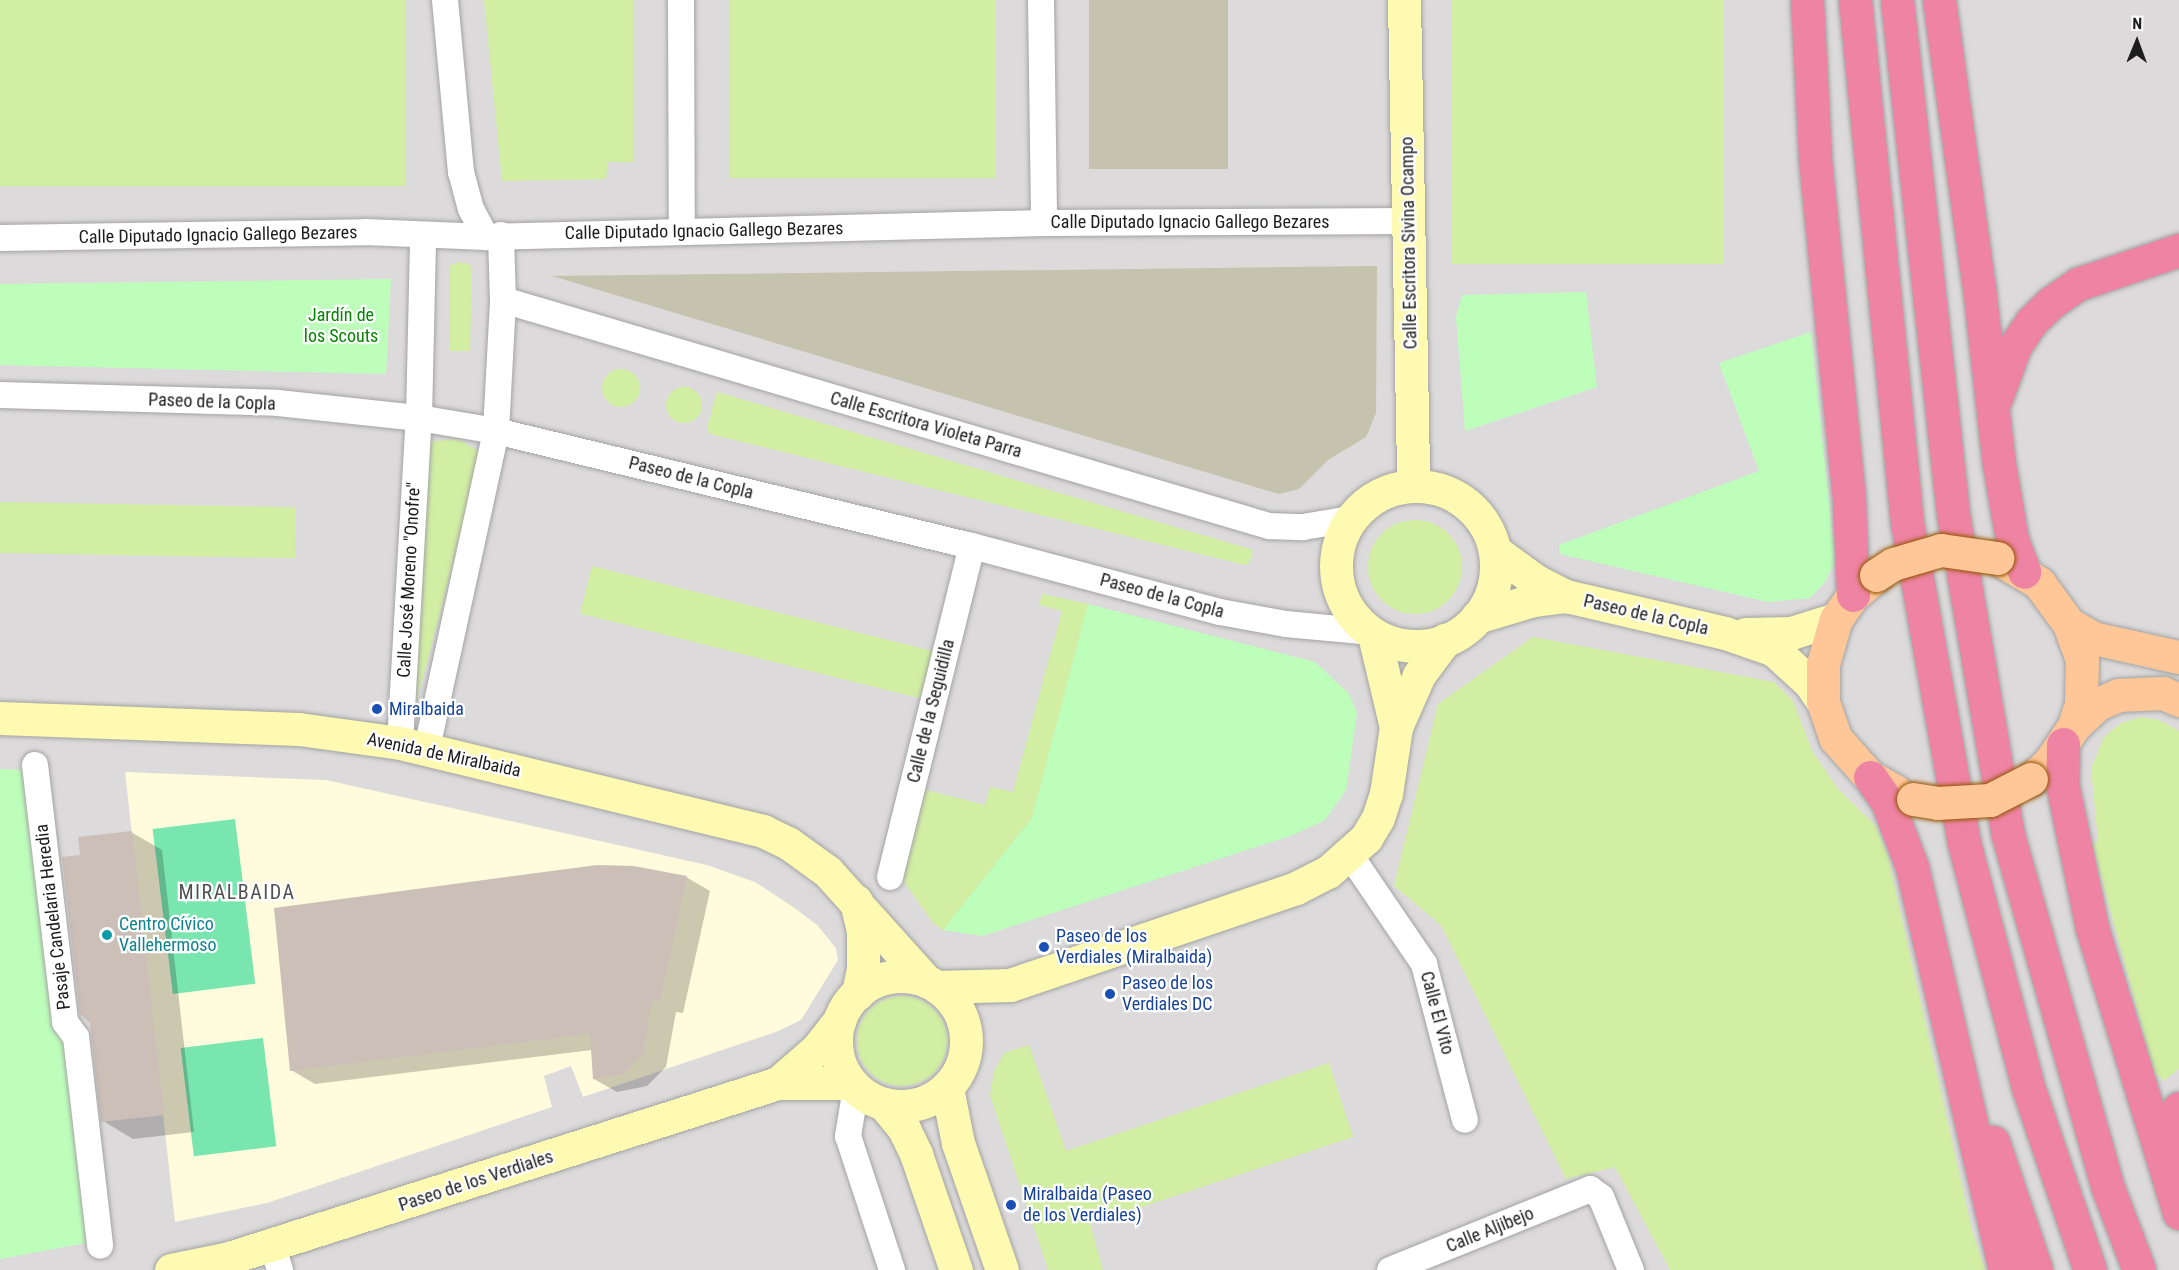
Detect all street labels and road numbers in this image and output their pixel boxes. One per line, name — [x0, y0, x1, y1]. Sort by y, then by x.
street label: Calle Escritora Sivina Ocampo — [1396, 136, 1422, 350]
street label: Calle Diputado Ignacio Gallego Bezares — [1051, 211, 1329, 233]
street label: Calle Diputado Ignacio Gallego Bezares — [564, 218, 844, 244]
street label: Calle Diputado Ignacio Gallego Bezares — [78, 222, 358, 248]
street label: Calle Escritora Violeta Parra — [828, 387, 1024, 463]
street label: Paseo de la Copla — [148, 389, 276, 415]
street label: Paseo de la Copla — [626, 452, 756, 504]
street label: Calle José Moreno "Onofre" — [393, 482, 425, 678]
street label: Paseo de la Copla — [1098, 569, 1226, 623]
street label: Paseo de la Copla — [1581, 590, 1711, 640]
street label: Calle de la Seguidilla — [903, 637, 959, 785]
street label: Avenida de Miralbaida — [365, 728, 523, 782]
street label: Pasaje Candelaria Heredia — [31, 823, 75, 1011]
street label: Calle El Vito — [1416, 969, 1458, 1057]
street label: Paseo de los Verdiales — [396, 1146, 556, 1216]
street label: Calle Aljibejo — [1443, 1203, 1537, 1257]

